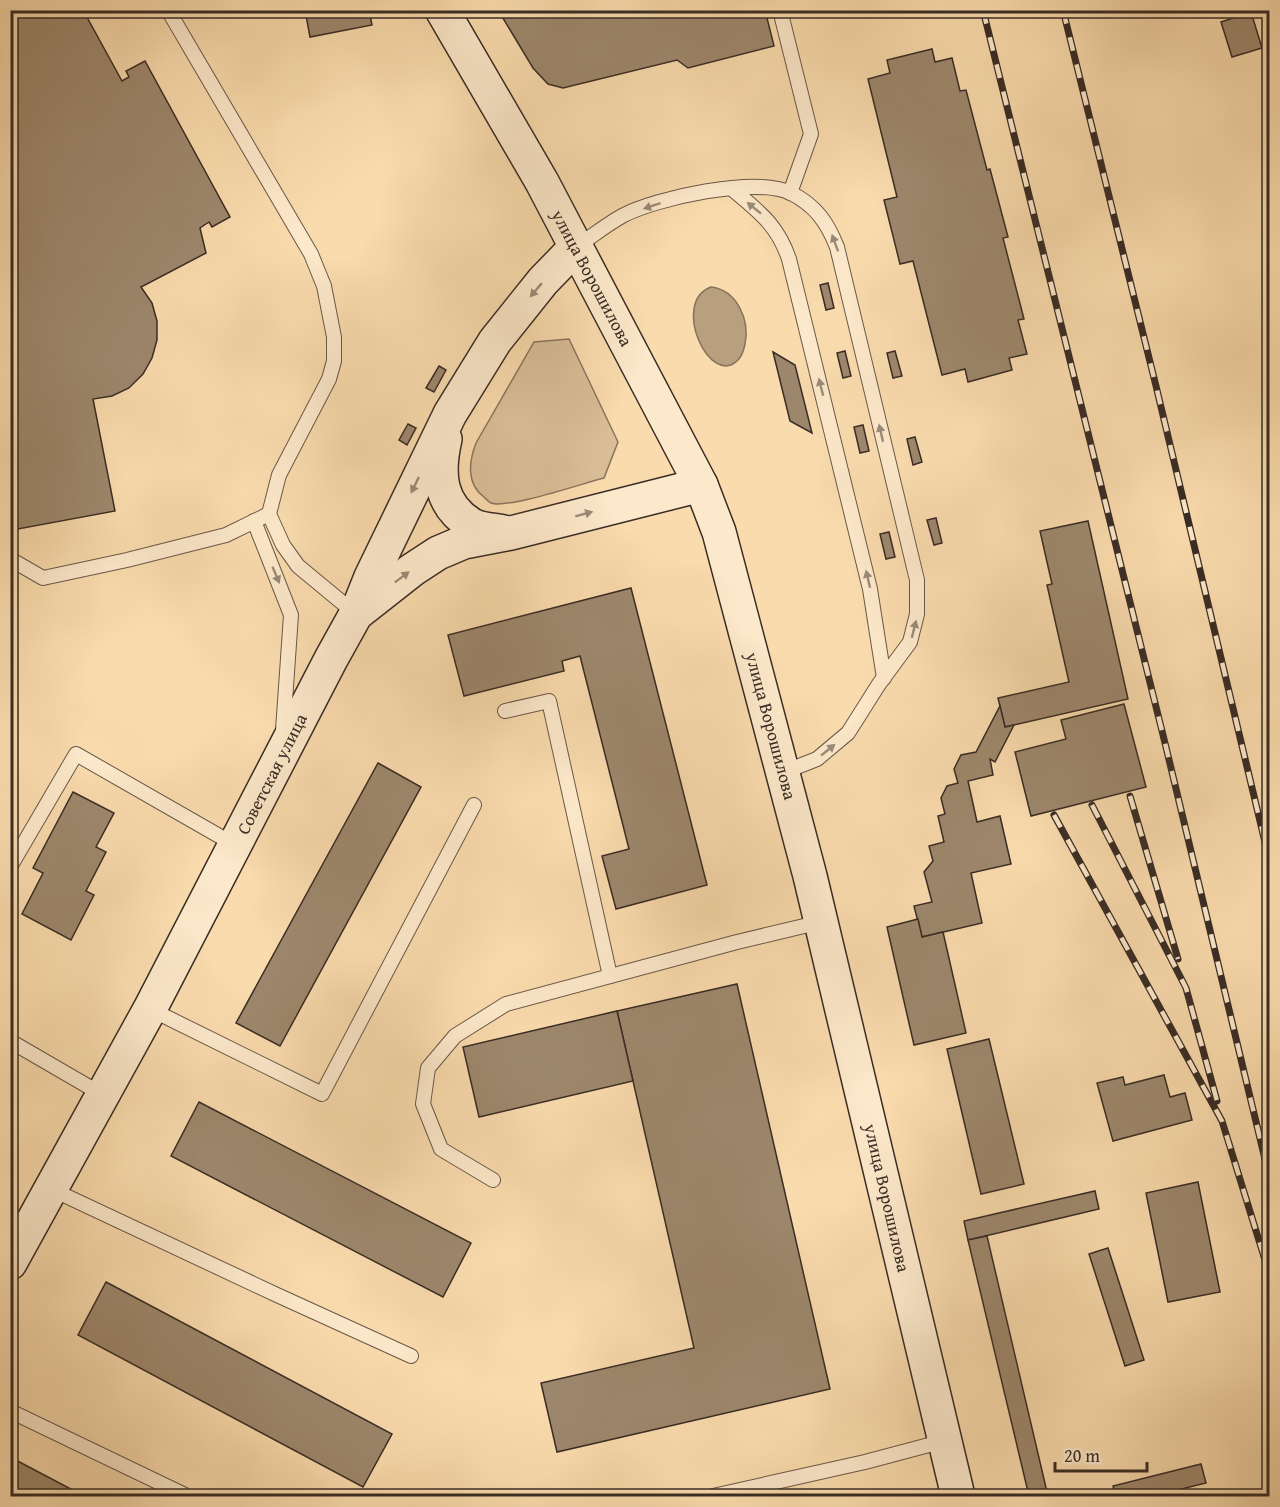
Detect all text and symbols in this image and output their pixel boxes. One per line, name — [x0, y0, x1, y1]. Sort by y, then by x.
one-way arrow — [643, 201, 661, 211]
one-way arrow — [746, 201, 762, 214]
street label: улица Ворошилова — [544, 204, 640, 351]
one-way arrow — [830, 234, 840, 252]
one-way arrow — [530, 282, 543, 297]
one-way arrow — [815, 377, 825, 396]
one-way arrow — [876, 423, 886, 442]
one-way arrow — [410, 477, 420, 494]
one-way arrow — [575, 509, 593, 519]
one-way arrow — [272, 566, 281, 584]
one-way arrow — [863, 569, 872, 588]
one-way arrow — [394, 571, 410, 584]
one-way arrow — [909, 620, 919, 638]
street label: улица Ворошилова — [739, 648, 804, 803]
street label: Советская улица — [229, 708, 314, 839]
one-way arrow — [820, 743, 836, 756]
street label: улица Ворошилова — [857, 1120, 918, 1275]
scale bar — [1055, 1435, 1146, 1473]
text: 20 m — [1064, 1442, 1100, 1469]

